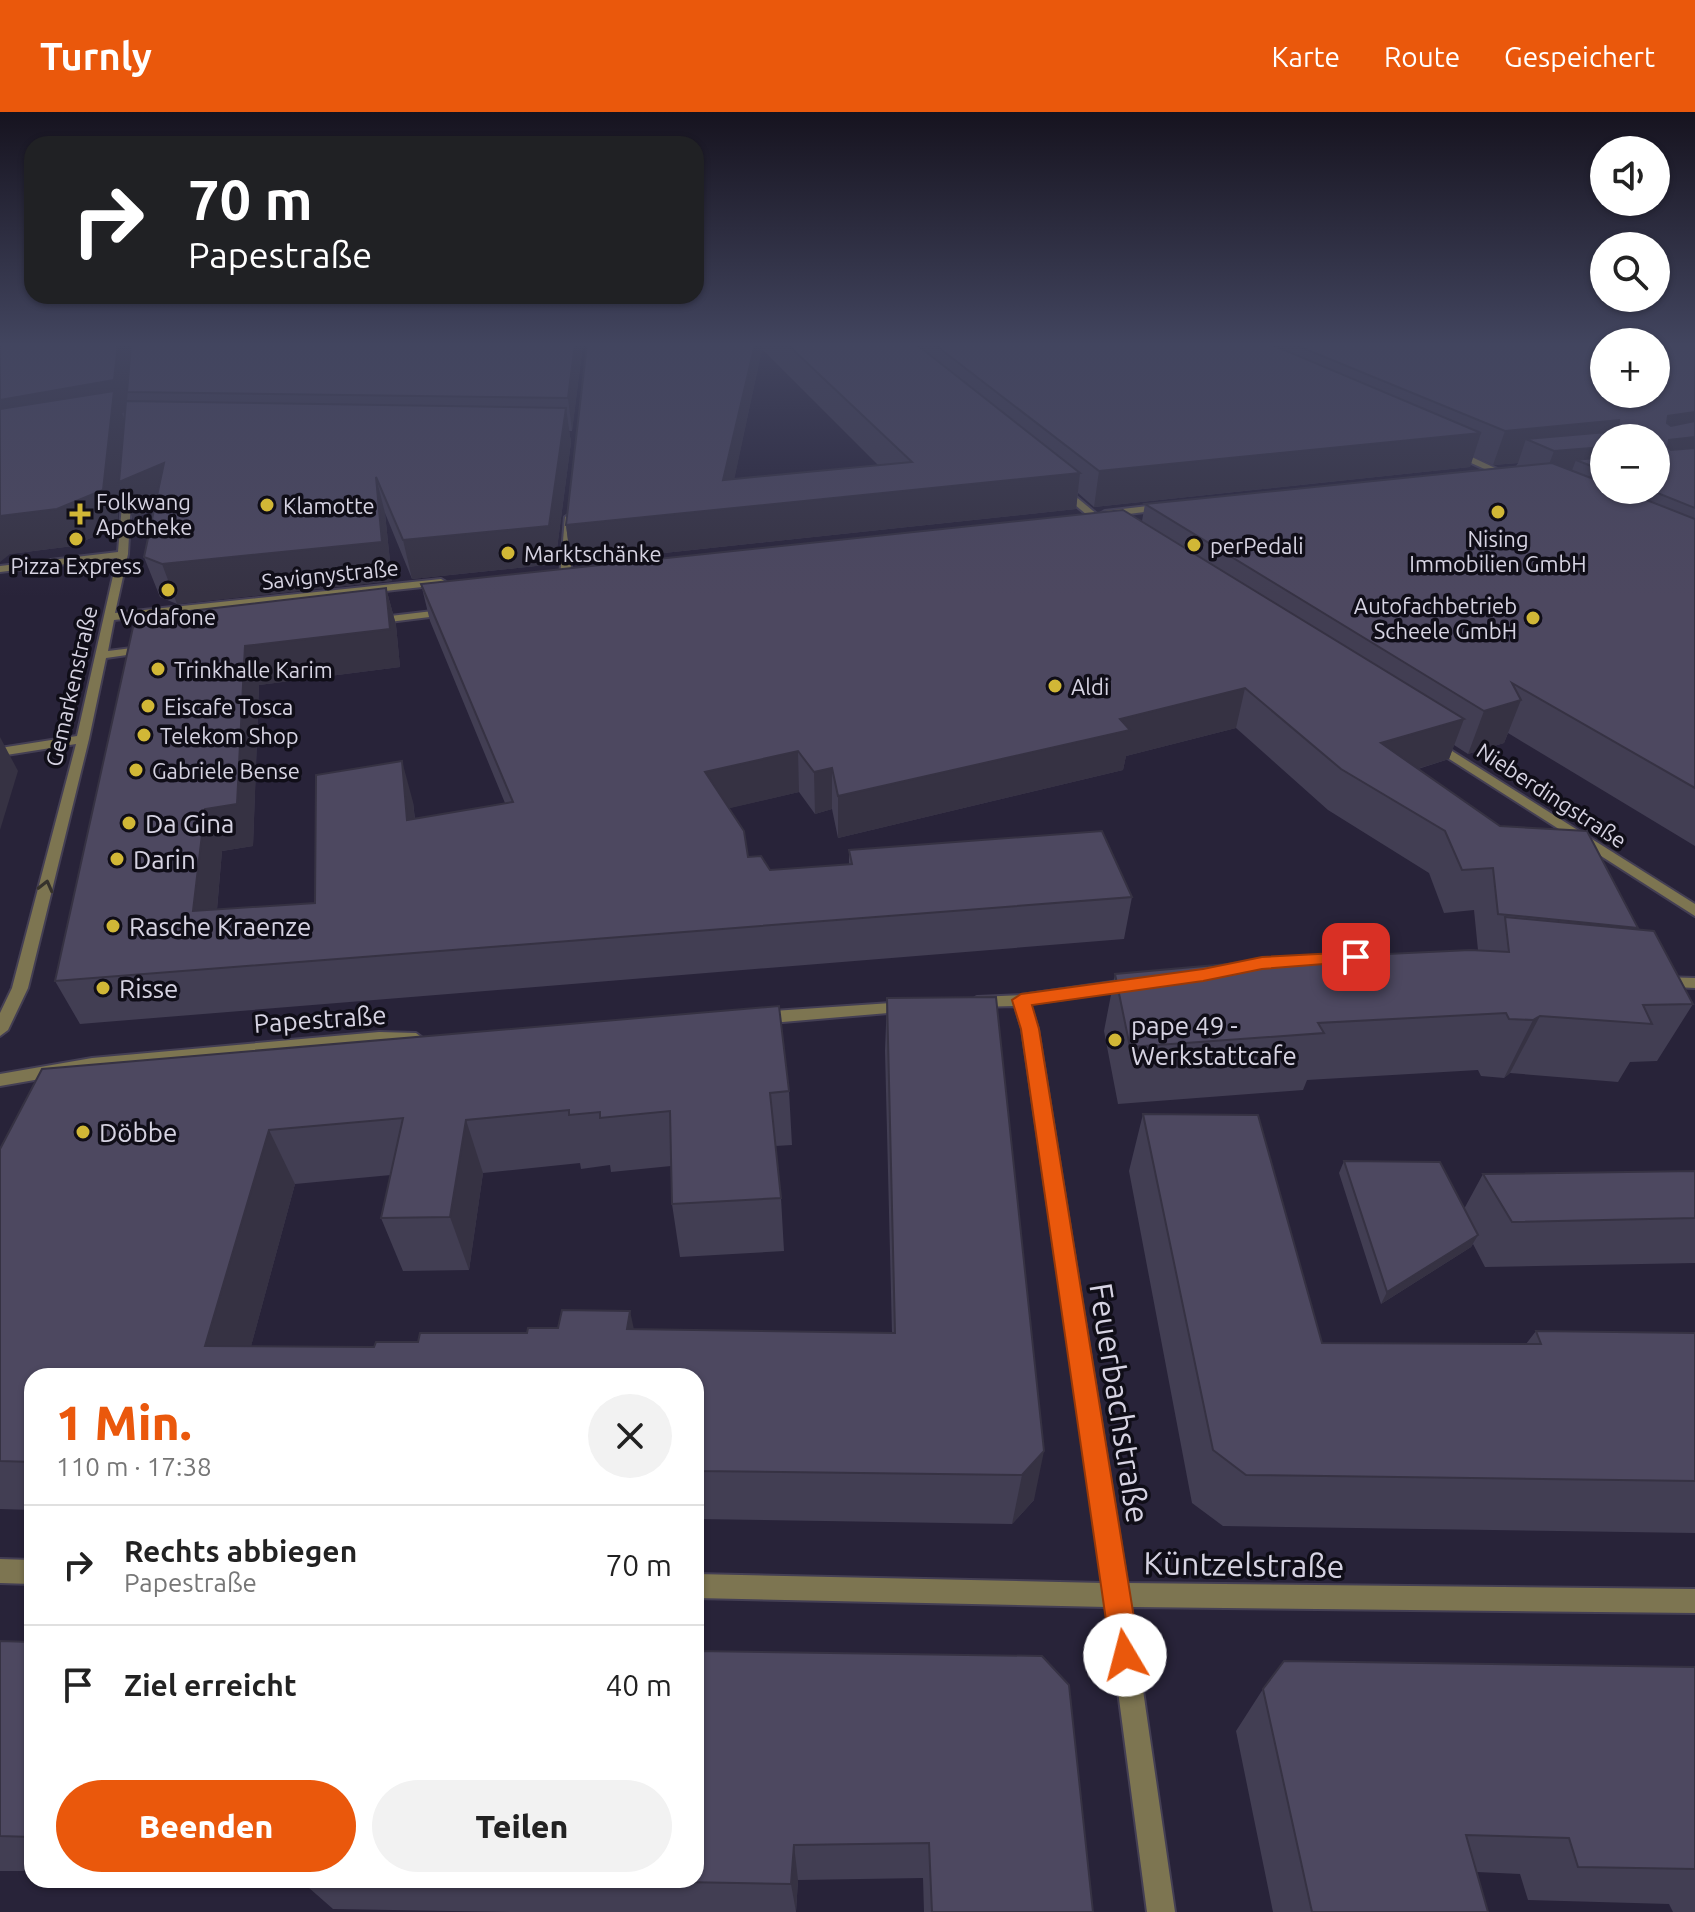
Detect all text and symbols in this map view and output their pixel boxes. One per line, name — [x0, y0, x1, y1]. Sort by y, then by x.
text: Turnly — [40, 35, 152, 77]
text: Karte — [1271, 41, 1340, 72]
text: Route — [1384, 41, 1460, 72]
text: Gespeichert — [1504, 41, 1655, 72]
map controls — [1590, 136, 1670, 504]
button: sound — [1590, 136, 1670, 216]
icon: right — [56, 168, 160, 272]
text: 70 m — [188, 168, 313, 231]
button: search — [1590, 232, 1670, 312]
text: Papestraße — [188, 234, 372, 275]
button: + — [1590, 328, 1670, 408]
button: − — [1590, 424, 1670, 504]
place label: Folkwang Apotheke — [96, 489, 192, 539]
place label: Klamotte — [283, 493, 375, 518]
marker: Klamotte — [258, 496, 276, 514]
marker: Nising Immobilien GmbH — [1489, 503, 1507, 521]
marker: Folkwang Apotheke — [71, 505, 89, 523]
place label: Nising Immobilien GmbH — [1409, 526, 1587, 576]
marker: Pizza Express — [67, 530, 85, 548]
place label: perPedali — [1210, 533, 1304, 558]
marker: perPedali — [1185, 536, 1203, 554]
place label: Marktschänke — [524, 541, 662, 566]
marker: Marktschänke — [499, 544, 517, 562]
place label: Pizza Express — [10, 553, 142, 578]
street label: Savignystraße — [260, 554, 400, 594]
marker: Vodafone — [159, 581, 177, 599]
place label: Autofachbetrieb Scheele GmbH — [1354, 593, 1517, 643]
street label: Gemarkenstraße — [40, 603, 102, 769]
place label: Vodafone — [120, 604, 216, 629]
marker: Autofachbetrieb Scheele GmbH — [1524, 609, 1542, 627]
place label: Trinkhalle Karim — [174, 657, 333, 682]
marker: Trinkhalle Karim — [149, 660, 167, 678]
place label: Aldi — [1071, 674, 1109, 699]
marker: Aldi — [1046, 677, 1064, 695]
place label: Eiscafe Tosca — [164, 694, 293, 719]
marker: Eiscafe Tosca — [139, 697, 157, 715]
place label: Telekom Shop — [160, 723, 299, 748]
marker: Telekom Shop — [135, 726, 153, 744]
street label: Nieberdingstraße — [1473, 737, 1631, 853]
place label: Gabriele Bense — [152, 758, 300, 783]
marker: Gabriele Bense — [127, 761, 145, 779]
place label: Da Gina — [145, 809, 234, 838]
marker: Da Gina — [120, 814, 138, 832]
place label: Darin — [133, 845, 196, 874]
marker: Darin — [108, 850, 126, 868]
one-way arrow — [36, 879, 53, 893]
place label: Rasche Kraenze — [129, 912, 311, 941]
marker: Rasche Kraenze — [104, 917, 122, 935]
pin — [1322, 923, 1390, 991]
icon: arrive — [1334, 935, 1378, 979]
place label: Risse — [119, 974, 178, 1003]
marker: Risse — [94, 979, 112, 997]
street label: Papestraße — [253, 1000, 387, 1038]
place label: pape 49 - Werkstattcafe — [1131, 1011, 1297, 1070]
marker: pape 49 - Werkstattcafe — [1106, 1031, 1124, 1049]
place label: Döbbe — [99, 1118, 177, 1147]
marker: Döbbe — [74, 1123, 92, 1141]
street label: Feuerbachstraße — [1083, 1280, 1157, 1526]
button: close — [588, 1394, 672, 1478]
text: 1 Min. — [56, 1395, 192, 1449]
text: 110 m · 17:38 — [56, 1452, 212, 1481]
text: Rechts abbiegen — [124, 1534, 357, 1568]
icon: right — [56, 1543, 100, 1587]
street label: Küntzelstraße — [1143, 1544, 1345, 1584]
text: 70 m — [605, 1548, 672, 1582]
text: Papestraße — [124, 1568, 257, 1597]
position arrow — [1083, 1613, 1167, 1697]
icon: arrive — [56, 1663, 100, 1707]
text: Ziel erreicht — [124, 1668, 297, 1702]
text: 40 m — [605, 1668, 672, 1702]
button: Beenden — [56, 1780, 356, 1872]
button: Teilen — [372, 1780, 672, 1872]

